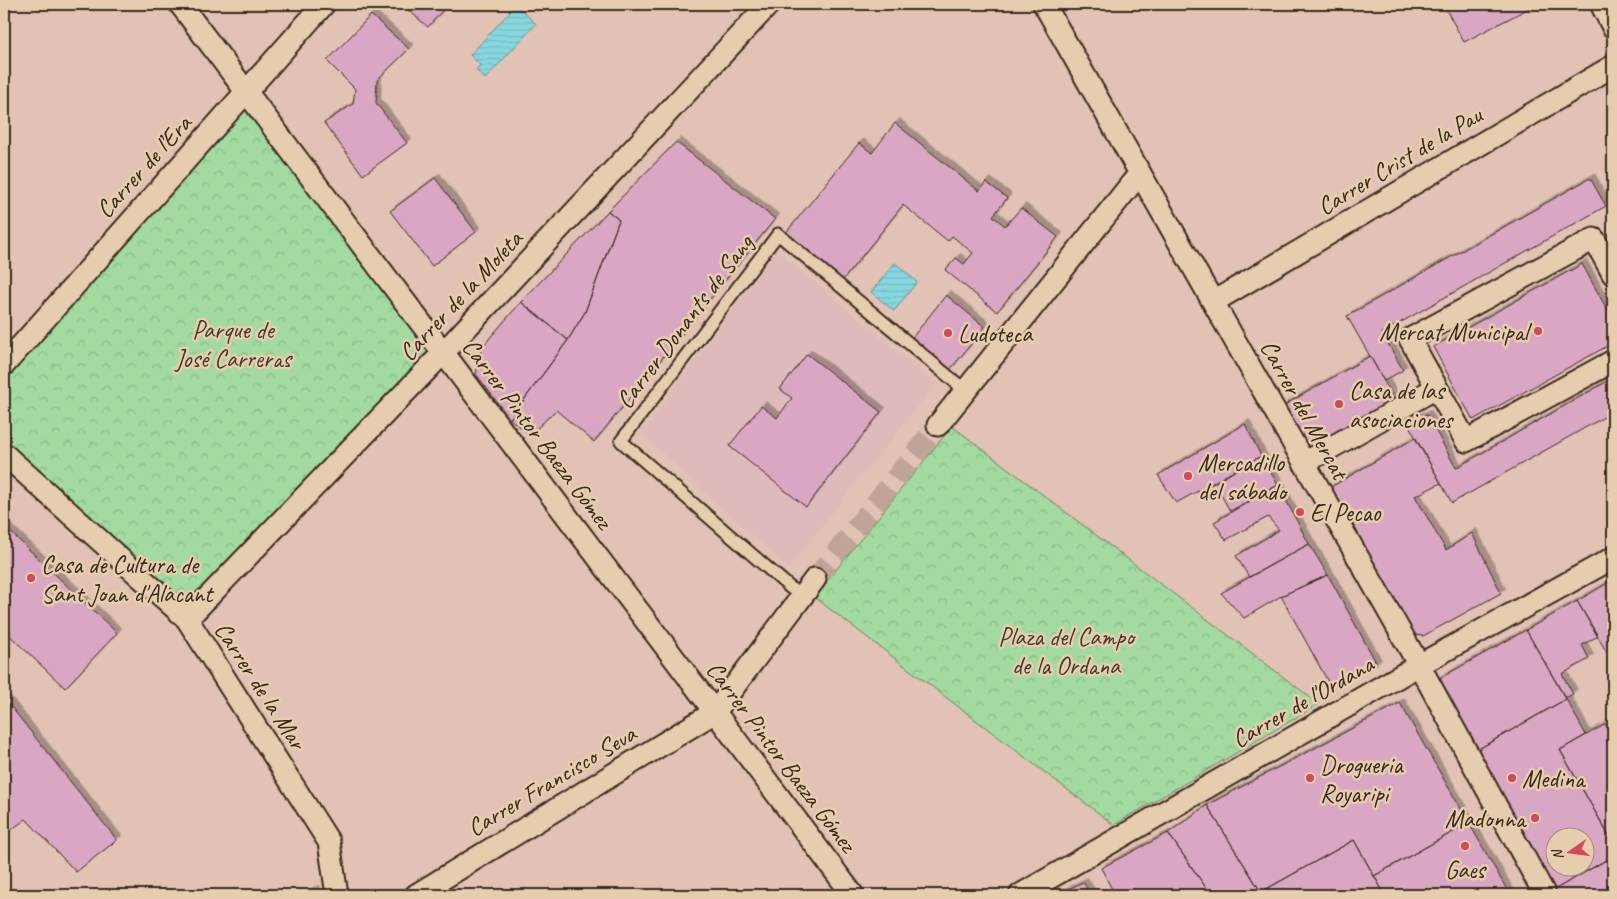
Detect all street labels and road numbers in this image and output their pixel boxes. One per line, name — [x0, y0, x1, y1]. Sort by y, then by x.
street label: Carrer Crist de la Pau — [1311, 98, 1489, 223]
street label: Carrer de l’Era — [89, 107, 200, 225]
street label: Carrer de la Moleta — [392, 222, 531, 368]
street label: Carrer Donants de Sang — [609, 227, 761, 415]
street label: Carrer Pintor Baeza Gómez — [455, 332, 621, 537]
street label: Carrer del Mercat — [1253, 334, 1357, 487]
street label: Carrer de la Mar — [207, 616, 314, 757]
street label: Carrer de l'Ordana — [1226, 647, 1381, 755]
street label: Carrer Pintor Baeza Gómez — [699, 655, 865, 860]
street label: Carrer Francisco Seva — [461, 717, 643, 844]

